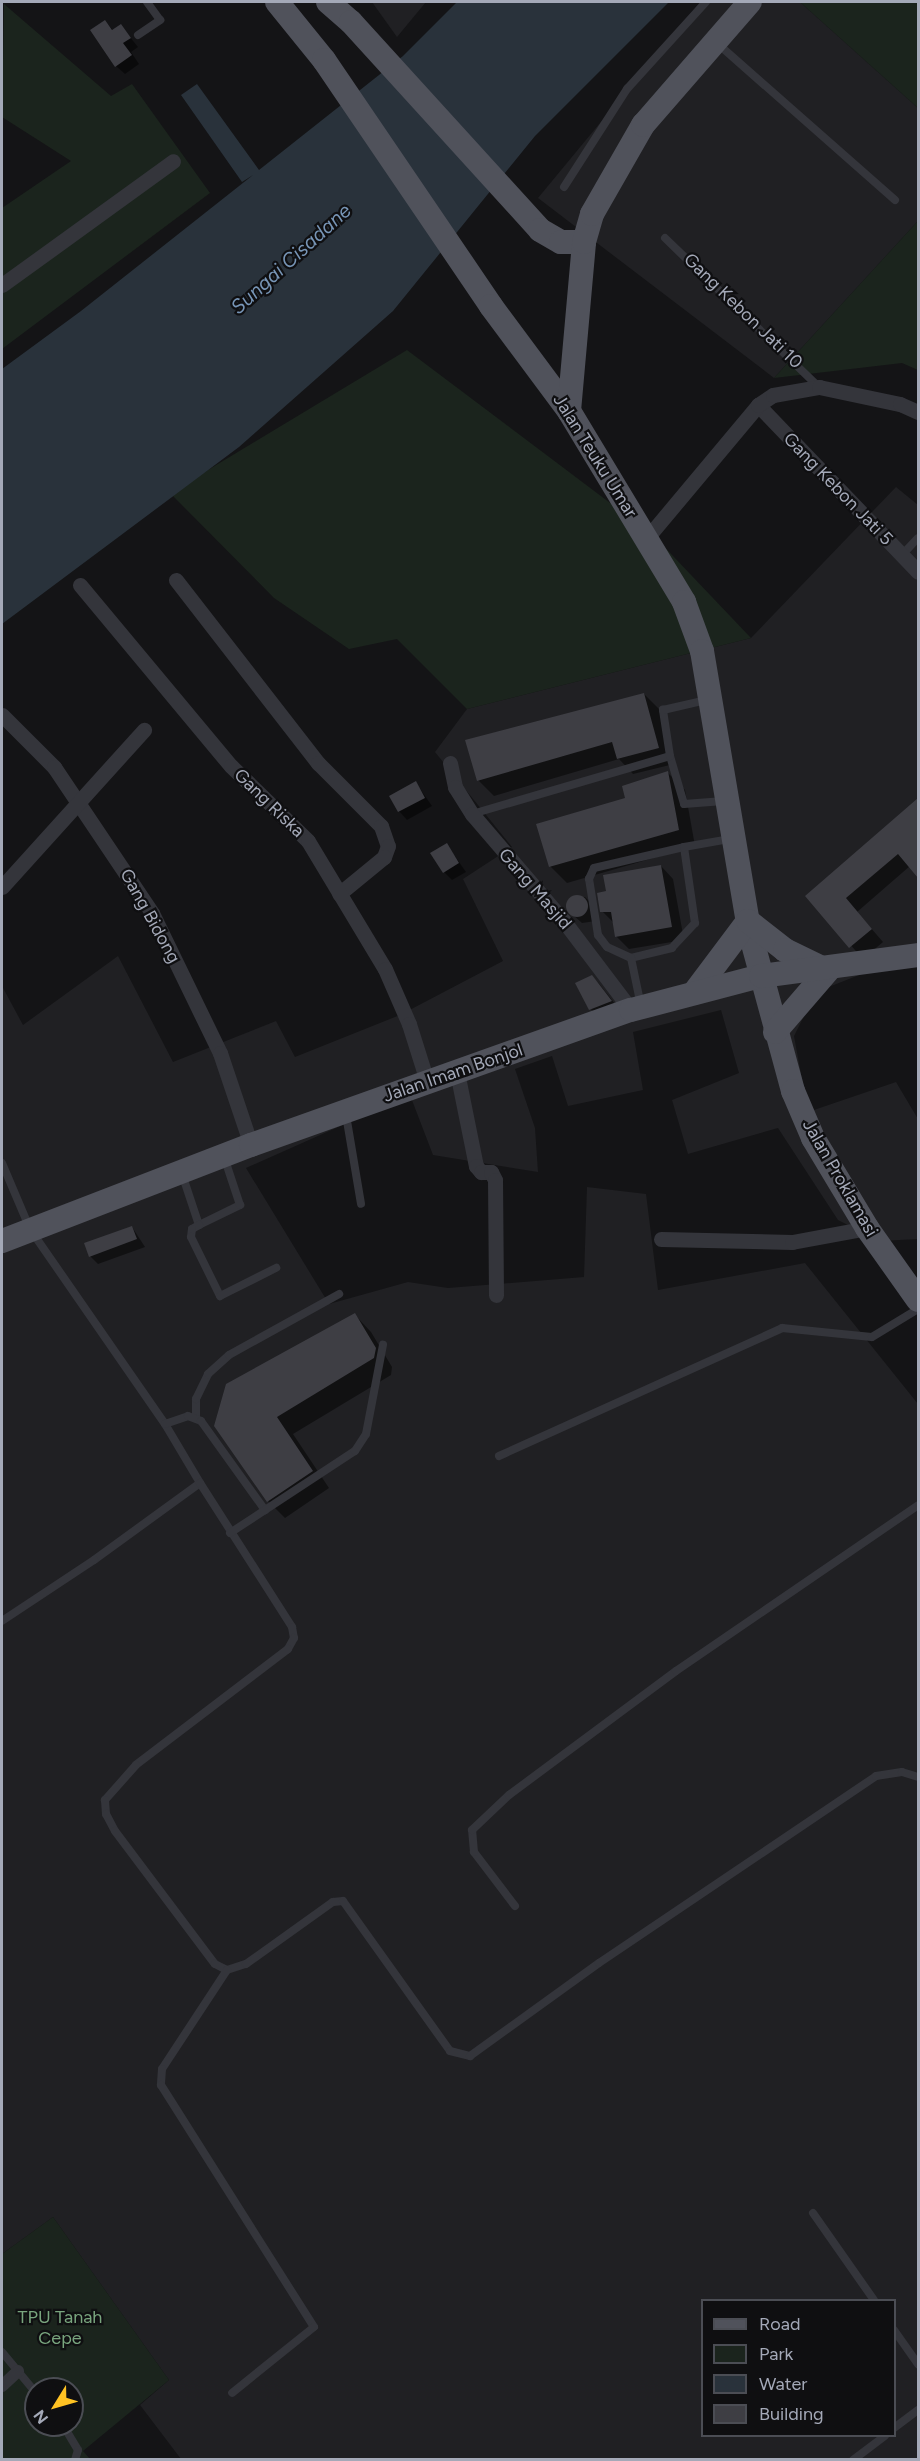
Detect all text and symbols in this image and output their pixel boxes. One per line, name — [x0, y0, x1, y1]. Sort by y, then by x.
water label: Sungai Cisadane — [226, 199, 356, 319]
street label: Gang Kebon Jati 10 — [679, 249, 807, 373]
street label: Jalan Teuku Umar — [548, 390, 642, 522]
street label: Gang Kebon Jati 5 — [779, 428, 897, 550]
street label: Gang Riska — [229, 764, 309, 842]
street label: Gang Masjid — [494, 844, 576, 934]
street label: Gang Bidong — [115, 865, 185, 967]
street label: Jalan Imam Bonjol — [380, 1039, 526, 1107]
street label: Jalan Proklamasi — [798, 1115, 882, 1241]
legend — [701, 2299, 896, 2437]
park label: TPU Tanah Cepe — [18, 2307, 102, 2350]
text: Road — [759, 2313, 800, 2335]
text: Park — [759, 2343, 793, 2365]
text: Water — [759, 2373, 807, 2395]
north arrow — [24, 2377, 84, 2437]
text: Building — [759, 2403, 824, 2425]
text: N — [30, 2406, 52, 2428]

